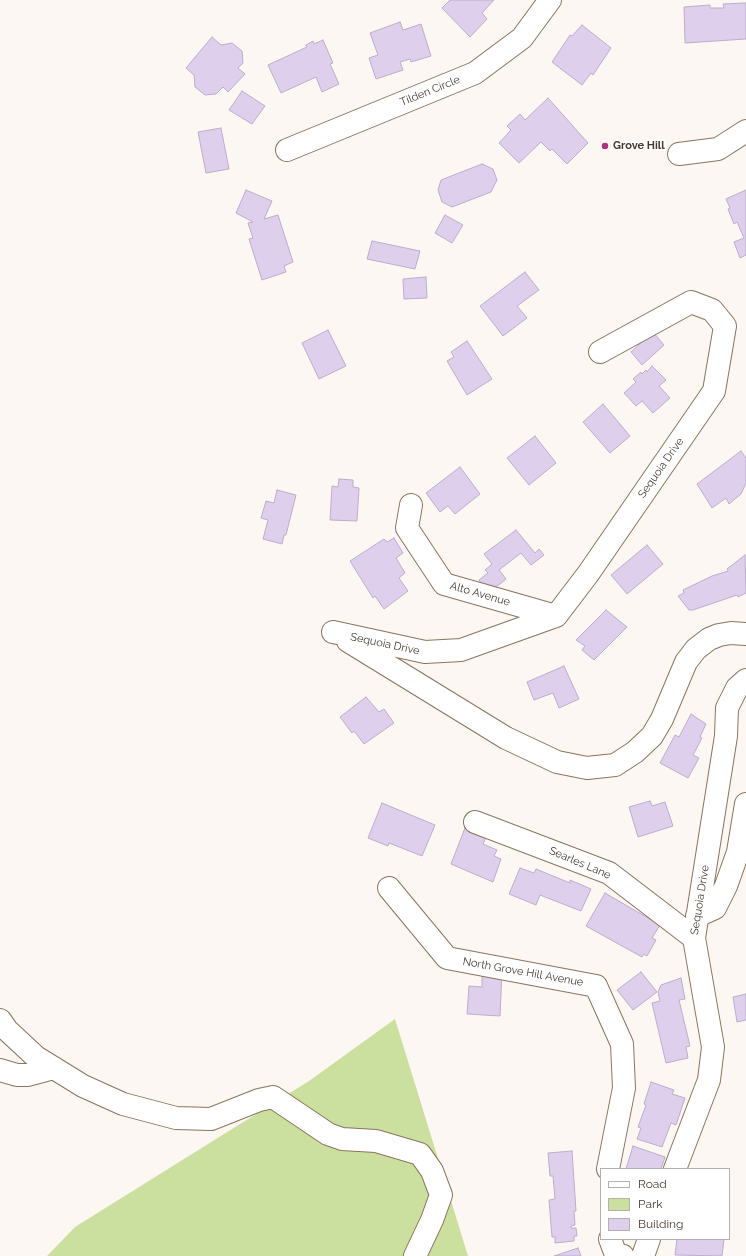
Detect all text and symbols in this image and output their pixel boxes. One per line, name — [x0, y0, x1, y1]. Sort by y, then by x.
street label: Tilden Circle — [398, 73, 462, 109]
place label: Grove Hill — [613, 139, 665, 153]
marker: Grove Hill — [600, 141, 610, 151]
street label: Sequoia Drive — [635, 435, 687, 501]
street label: Alto Avenue — [448, 579, 512, 609]
street label: Sequoia Drive — [349, 630, 421, 658]
street label: Searles Lane — [547, 844, 613, 882]
street label: Sequoia Drive — [688, 864, 712, 936]
street label: North Grove Hill Avenue — [462, 955, 584, 989]
legend — [600, 1168, 730, 1240]
text: Road — [638, 1177, 667, 1191]
text: Park — [638, 1197, 663, 1211]
text: Building — [638, 1217, 684, 1231]

